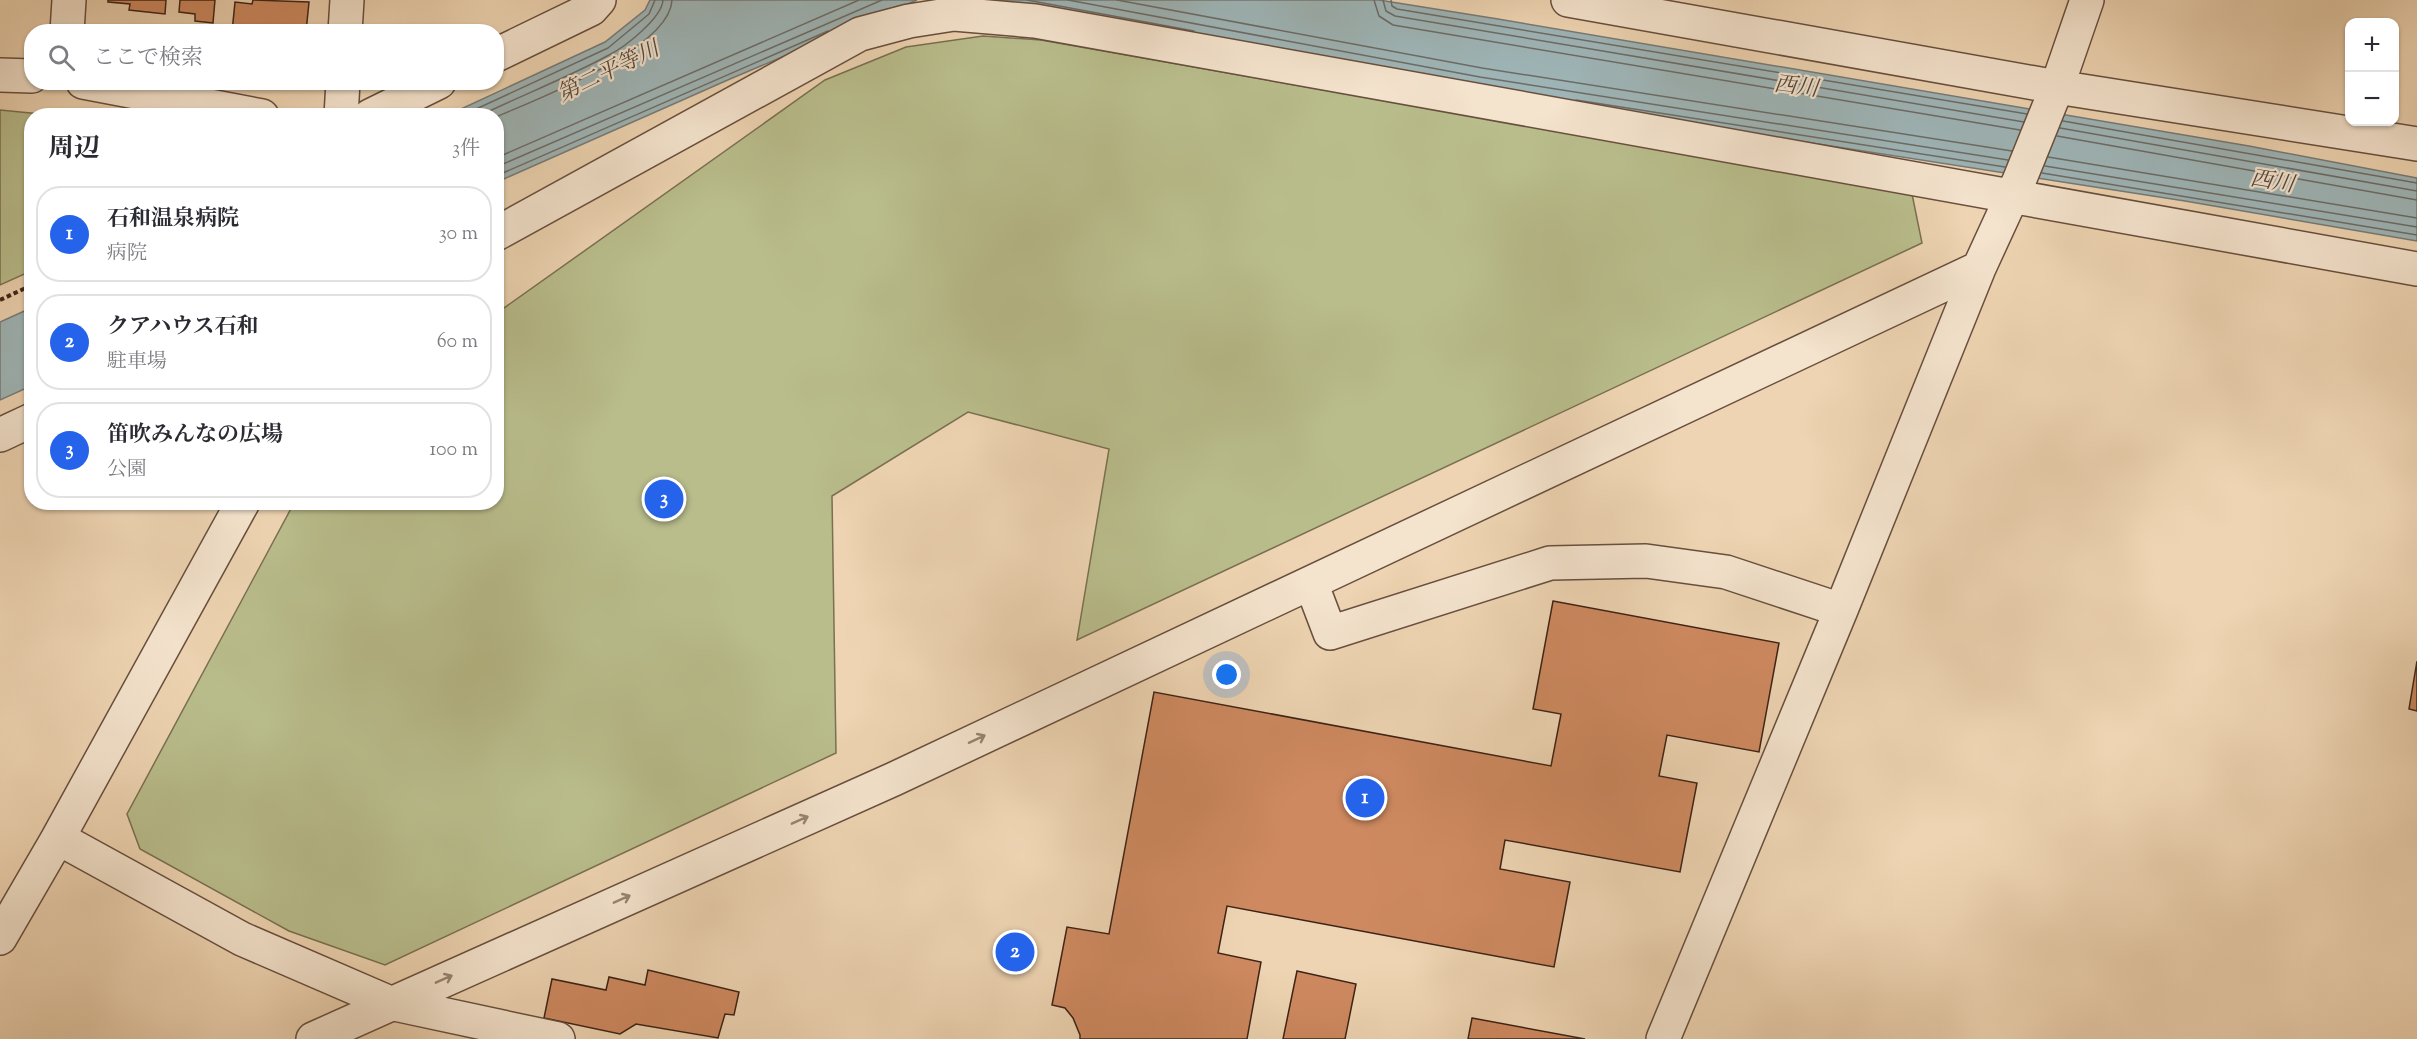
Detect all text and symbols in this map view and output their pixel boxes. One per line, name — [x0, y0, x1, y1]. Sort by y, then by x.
map controls — [2345, 18, 2399, 126]
button: + — [2345, 18, 2399, 72]
search box — [24, 24, 504, 90]
water label: 第二平等川 — [553, 34, 667, 111]
icon: search — [45, 41, 78, 74]
text: ここで検索 — [93, 43, 203, 75]
water label: 西川 — [1772, 69, 1822, 107]
button: − — [2345, 72, 2399, 126]
text: 周辺 — [48, 131, 100, 168]
text: 3件 — [452, 135, 480, 164]
water label: 西川 — [2248, 164, 2298, 203]
text: 石和温泉病院 — [107, 204, 239, 236]
text: 1 — [66, 220, 73, 249]
text: 30 m — [439, 220, 478, 249]
text: 病院 — [107, 240, 147, 269]
text: クアハウス石和 — [107, 312, 259, 344]
text: 2 — [65, 328, 74, 357]
text: 60 m — [437, 328, 478, 357]
text: 駐車場 — [107, 348, 167, 377]
text: 笛吹みんなの広場 — [107, 420, 283, 452]
text: 3 — [65, 436, 74, 465]
text: 100 m — [429, 436, 478, 465]
text: 公園 — [107, 456, 147, 485]
pin: 3 — [644, 476, 684, 522]
your location — [1212, 660, 1241, 689]
one-way arrow — [968, 733, 986, 745]
pin: 1 — [1346, 776, 1384, 820]
one-way arrow — [790, 814, 808, 825]
one-way arrow — [612, 893, 630, 905]
pin: 2 — [996, 930, 1034, 974]
one-way arrow — [434, 973, 452, 984]

